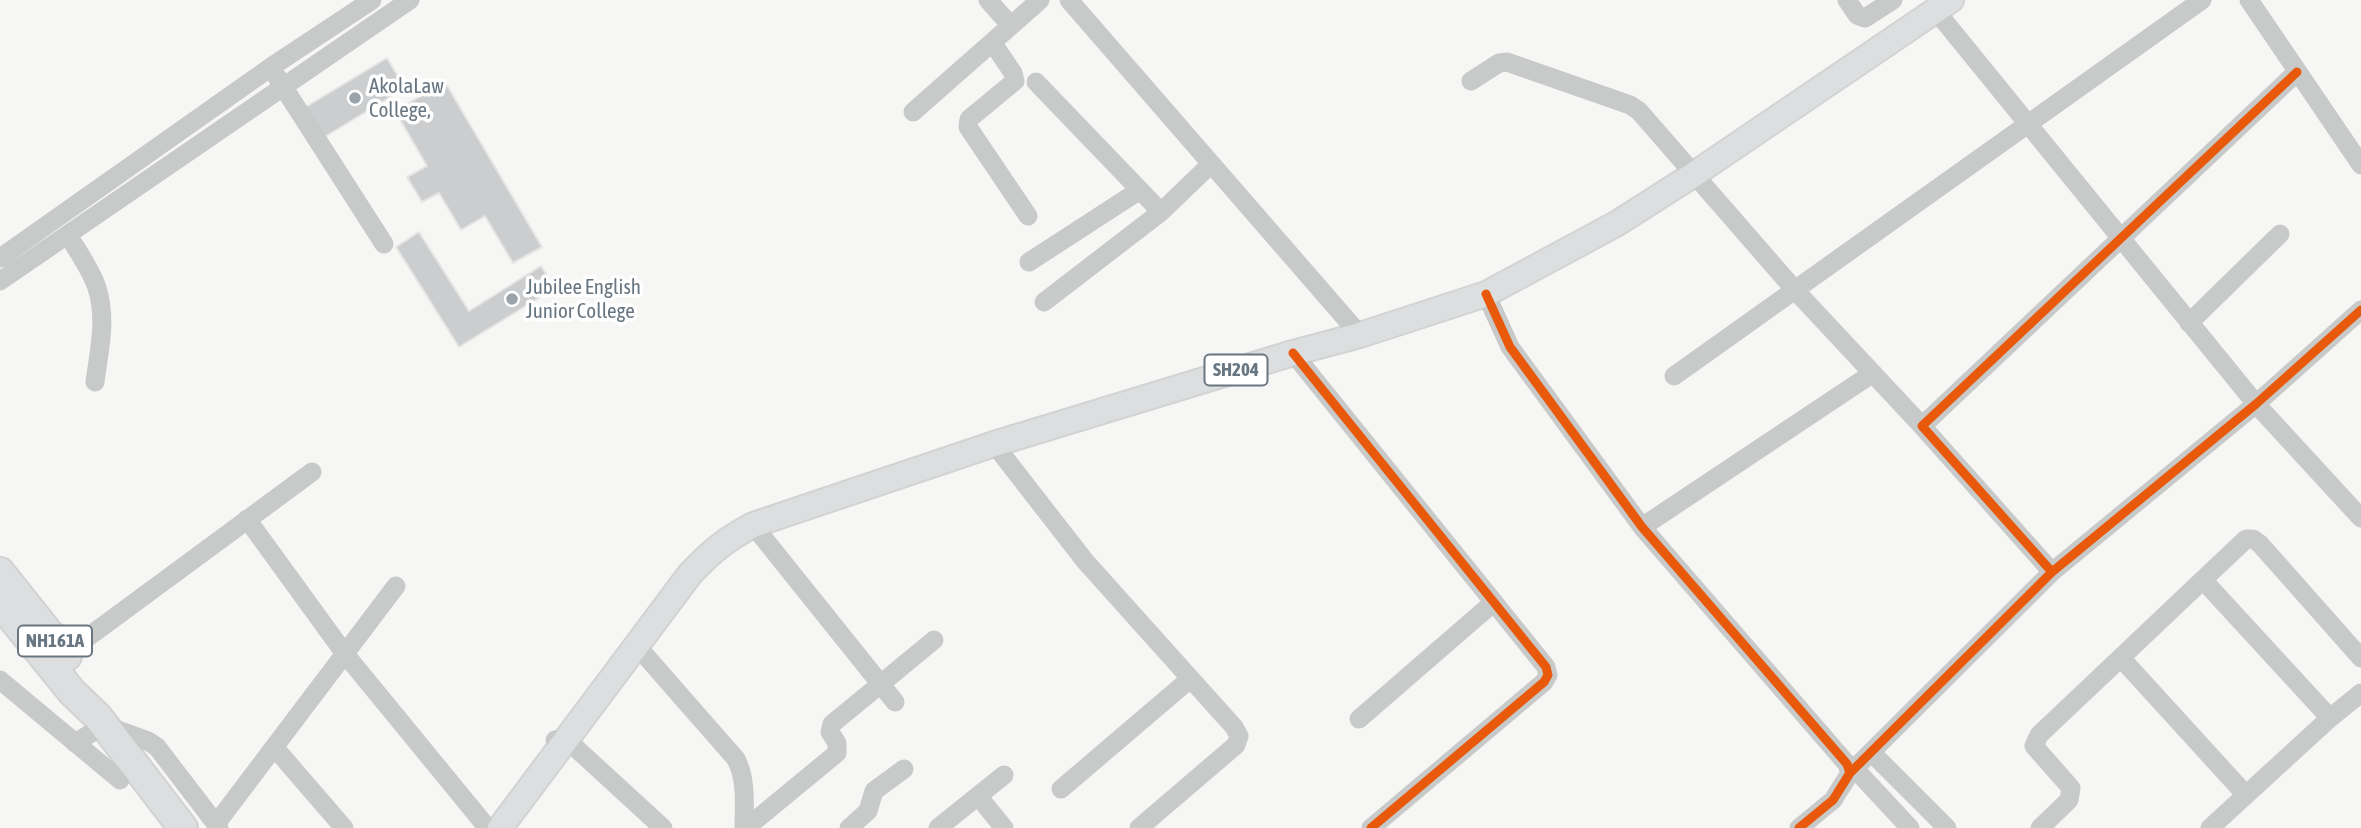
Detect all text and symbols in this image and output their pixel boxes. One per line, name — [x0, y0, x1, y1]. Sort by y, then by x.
place label: AkolaLaw College, — [369, 73, 444, 123]
marker: AkolaLaw College, — [347, 90, 363, 106]
place label: Jubilee English Junior College — [526, 274, 641, 324]
marker: Jubilee English Junior College — [504, 291, 520, 307]
road number: SH204 — [1204, 354, 1268, 386]
road number: NH161A — [18, 626, 92, 656]

